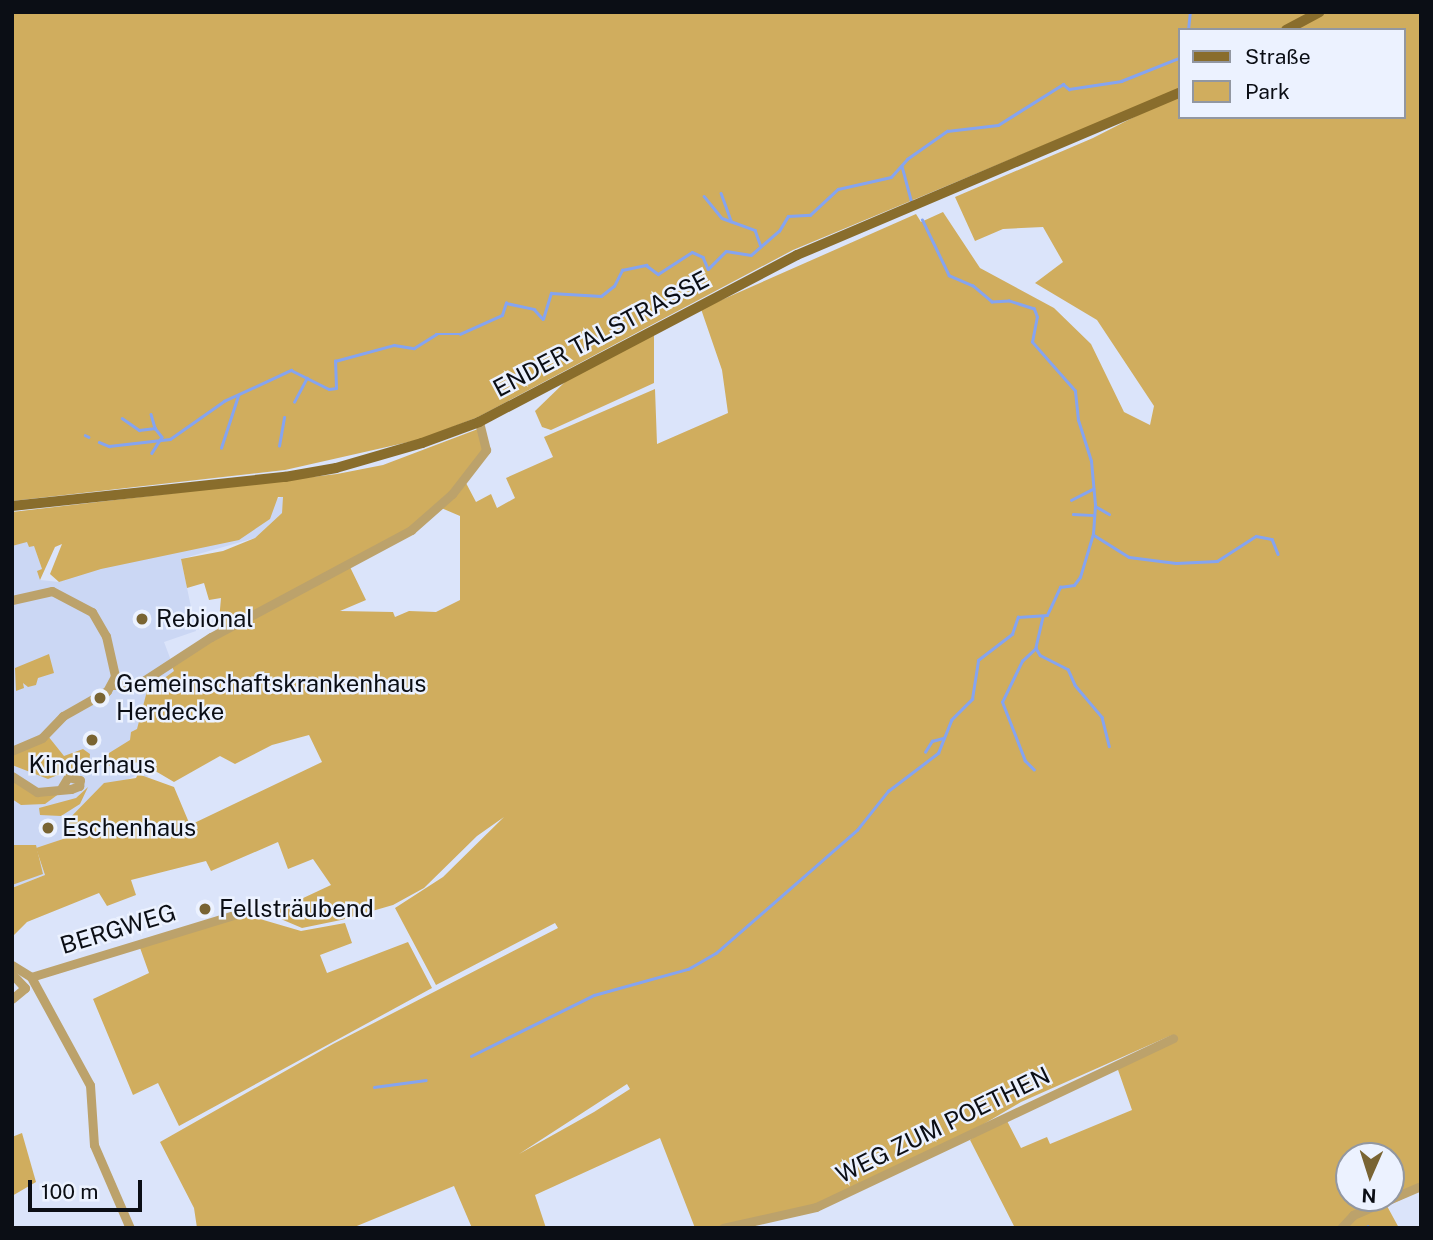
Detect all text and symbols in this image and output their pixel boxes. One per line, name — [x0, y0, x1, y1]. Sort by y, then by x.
legend — [1178, 28, 1405, 119]
text: Straße — [1245, 44, 1311, 69]
text: Park — [1245, 79, 1290, 104]
street label: ENDER TALSTRASSE — [488, 265, 714, 403]
place label: Rebional — [156, 605, 254, 633]
marker: Rebional — [134, 611, 150, 627]
place label: Gemeinschaftskrankenhaus Herdecke — [116, 670, 426, 726]
marker: Gemeinschaftskrankenhaus Herdecke — [90, 688, 110, 708]
marker: Kinderhaus — [84, 732, 100, 748]
place label: Kinderhaus — [29, 751, 155, 779]
place label: Eschenhaus — [62, 814, 196, 842]
marker: Eschenhaus — [40, 820, 56, 836]
place label: Fellsträubend — [219, 895, 374, 923]
street label: BERGWEG — [57, 898, 179, 960]
marker: Fellsträubend — [197, 901, 213, 917]
street label: WEG ZUM POETHEN — [831, 1061, 1055, 1189]
north arrow — [1335, 1142, 1405, 1212]
scale bar — [32, 1166, 145, 1210]
text: 100 m — [41, 1179, 98, 1204]
text: N — [1361, 1185, 1377, 1207]

